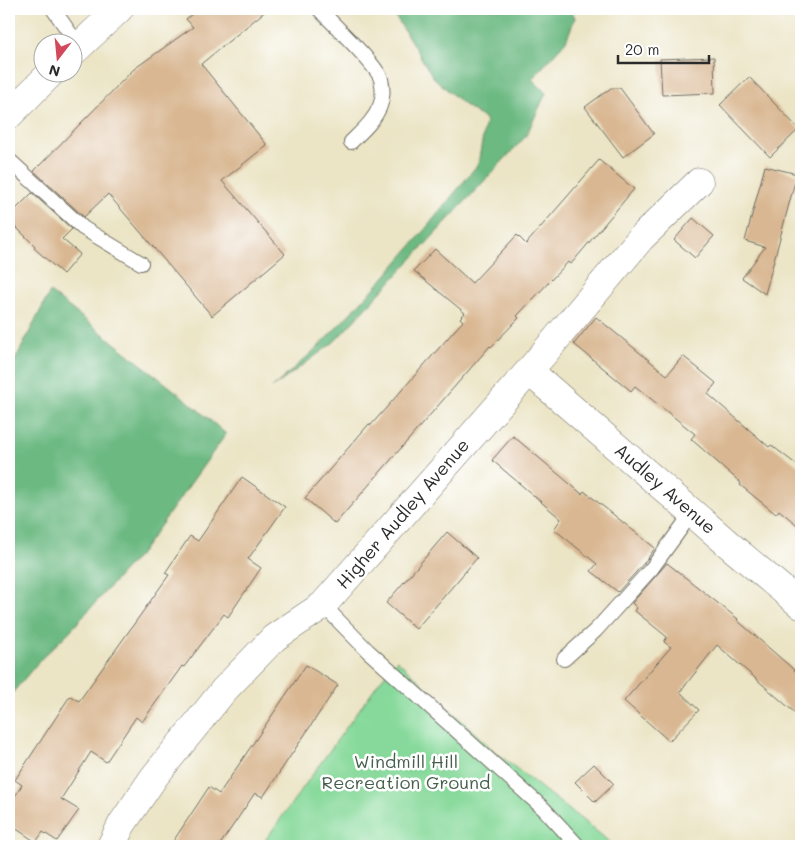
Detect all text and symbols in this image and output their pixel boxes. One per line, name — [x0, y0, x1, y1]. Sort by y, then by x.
north arrow — [32, 32, 82, 82]
scale bar — [618, 32, 709, 64]
text: 20 m — [625, 39, 659, 59]
text: N — [47, 60, 62, 82]
street label: Higher Audley Avenue — [330, 433, 474, 594]
street label: Audley Avenue — [610, 438, 721, 539]
park label: Windmill Hill Recreation Ground — [322, 749, 490, 794]

